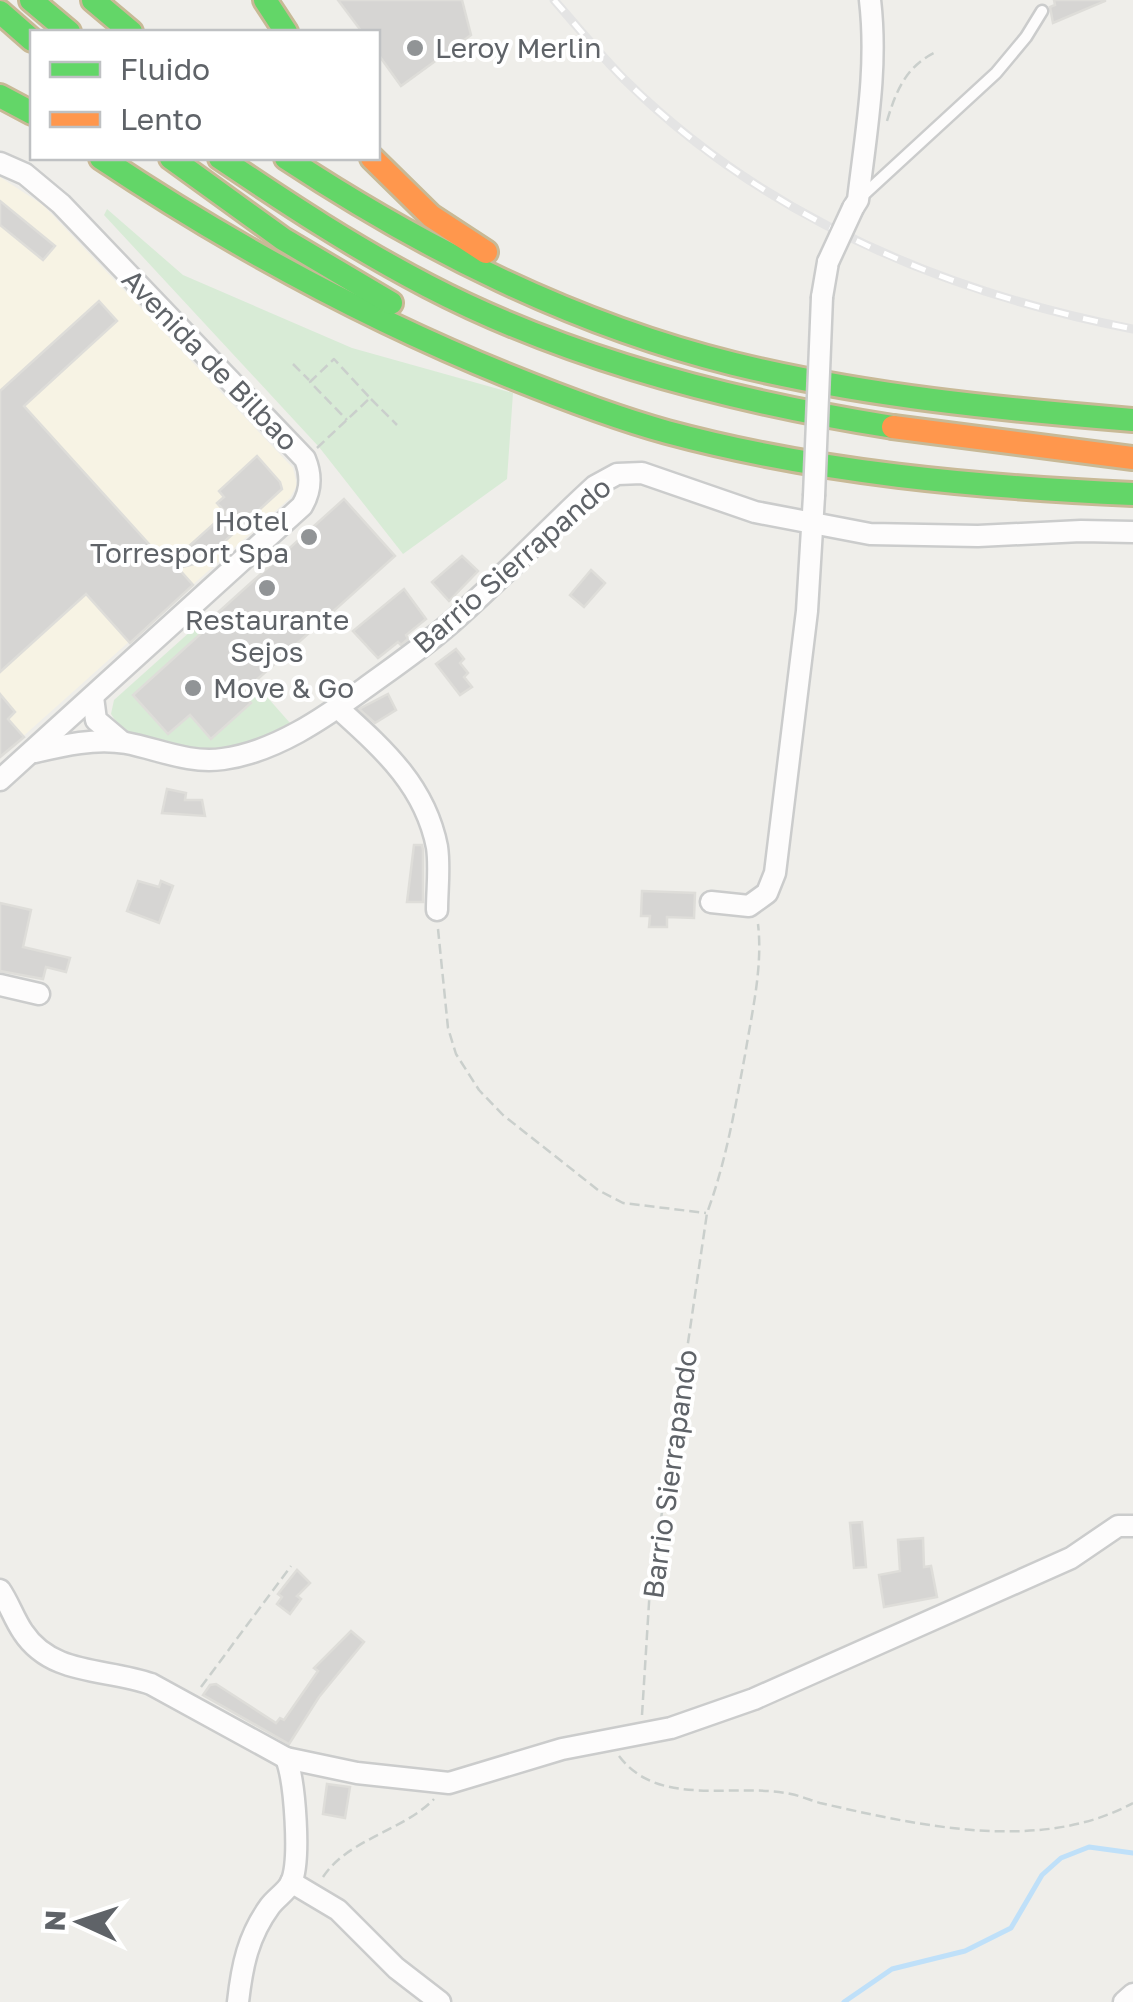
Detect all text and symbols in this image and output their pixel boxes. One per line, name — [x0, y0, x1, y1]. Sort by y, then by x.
legend — [30, 30, 380, 160]
place label: Leroy Merlin — [435, 31, 601, 64]
marker: Leroy Merlin — [404, 37, 426, 59]
text: Fluido — [120, 51, 210, 87]
text: Lento — [120, 101, 202, 137]
street label: Avenida de Bilbao — [116, 262, 305, 457]
street label: Barrio Sierrapando — [406, 470, 617, 659]
place label: Hotel Torresport Spa — [90, 504, 289, 569]
marker: Hotel Torresport Spa — [298, 526, 320, 548]
marker: Restaurante Sejos — [256, 577, 278, 599]
place label: Restaurante Sejos — [185, 603, 349, 668]
place label: Move & Go — [213, 671, 354, 704]
marker: Move & Go — [182, 677, 204, 699]
street label: Barrio Sierrapando — [636, 1347, 703, 1601]
north arrow — [30, 1872, 130, 1972]
text: N — [38, 1909, 72, 1932]

